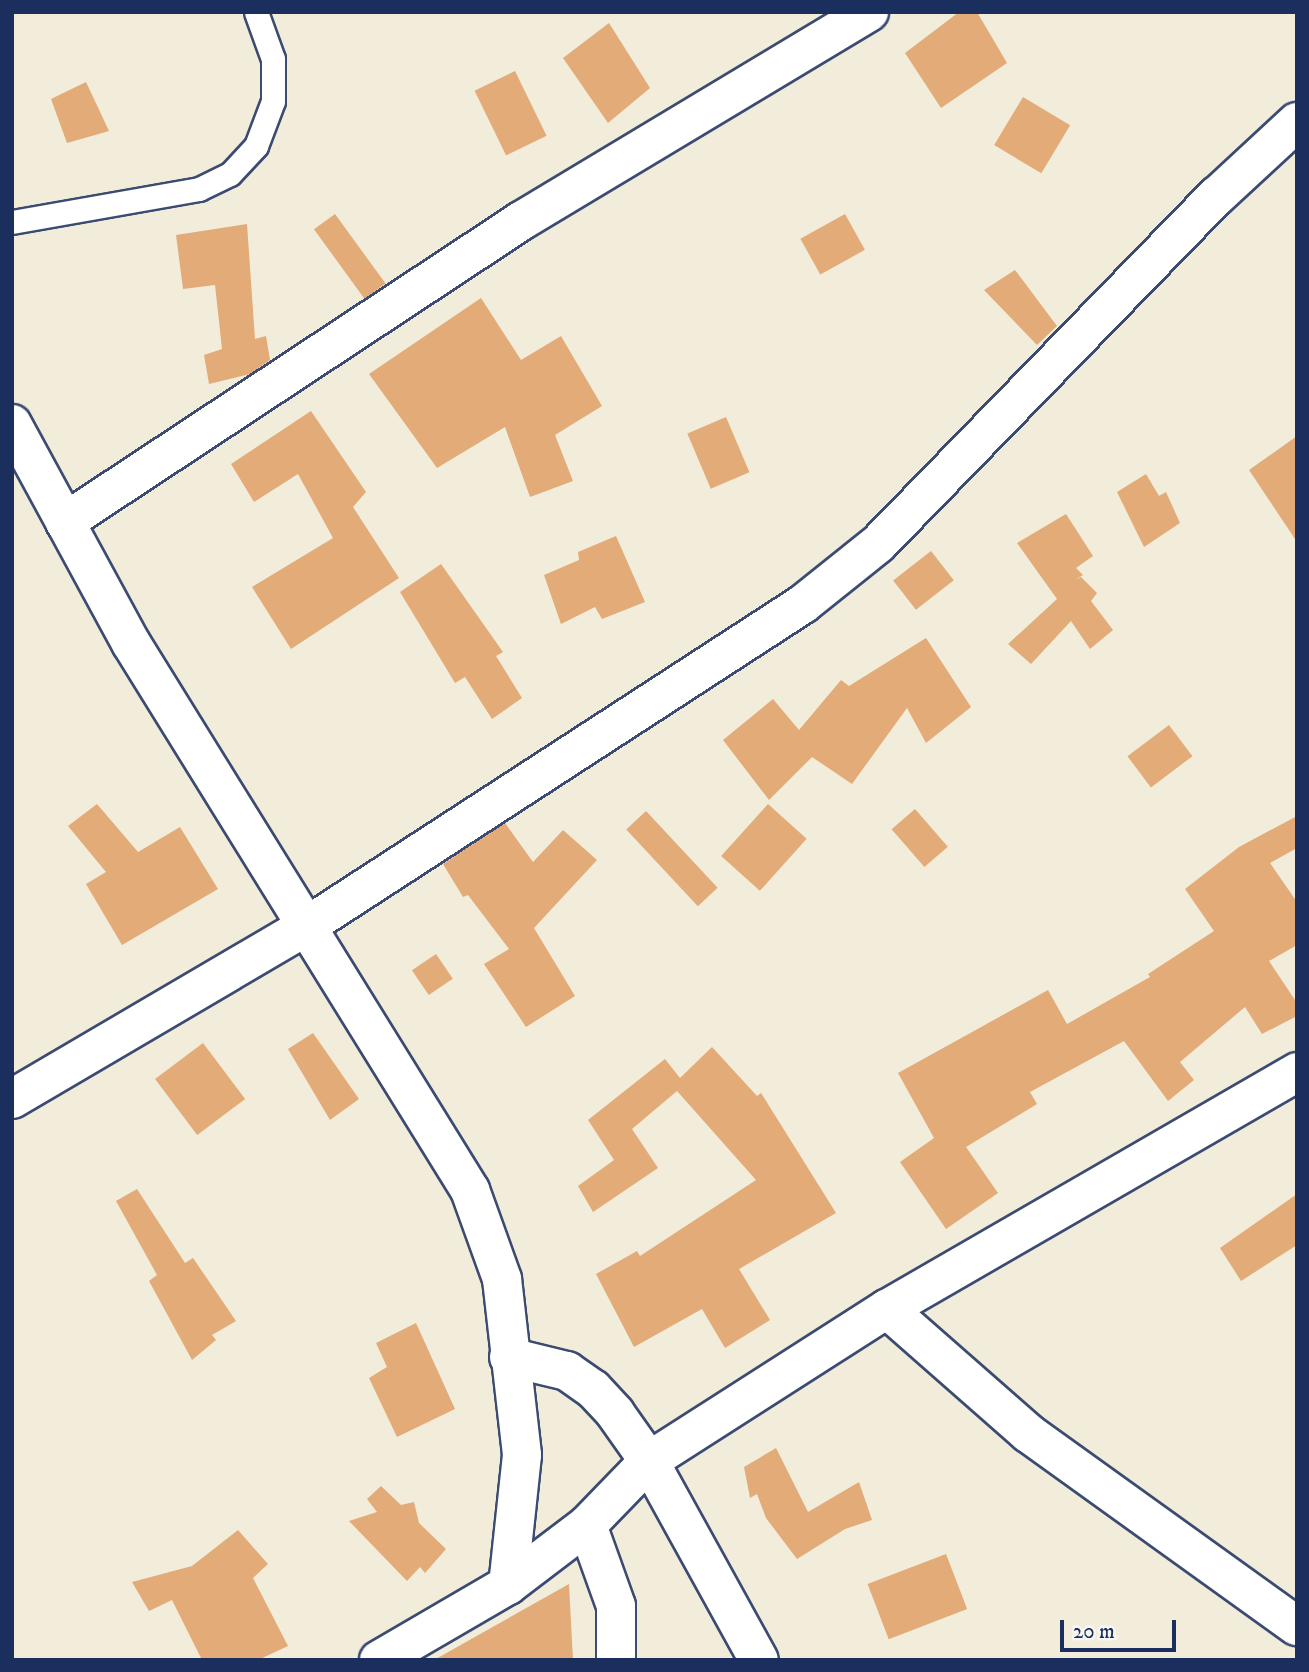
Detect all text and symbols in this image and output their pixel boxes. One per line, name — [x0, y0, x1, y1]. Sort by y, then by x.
scale bar — [1064, 1606, 1180, 1650]
text: 20 m — [1073, 1619, 1115, 1645]

